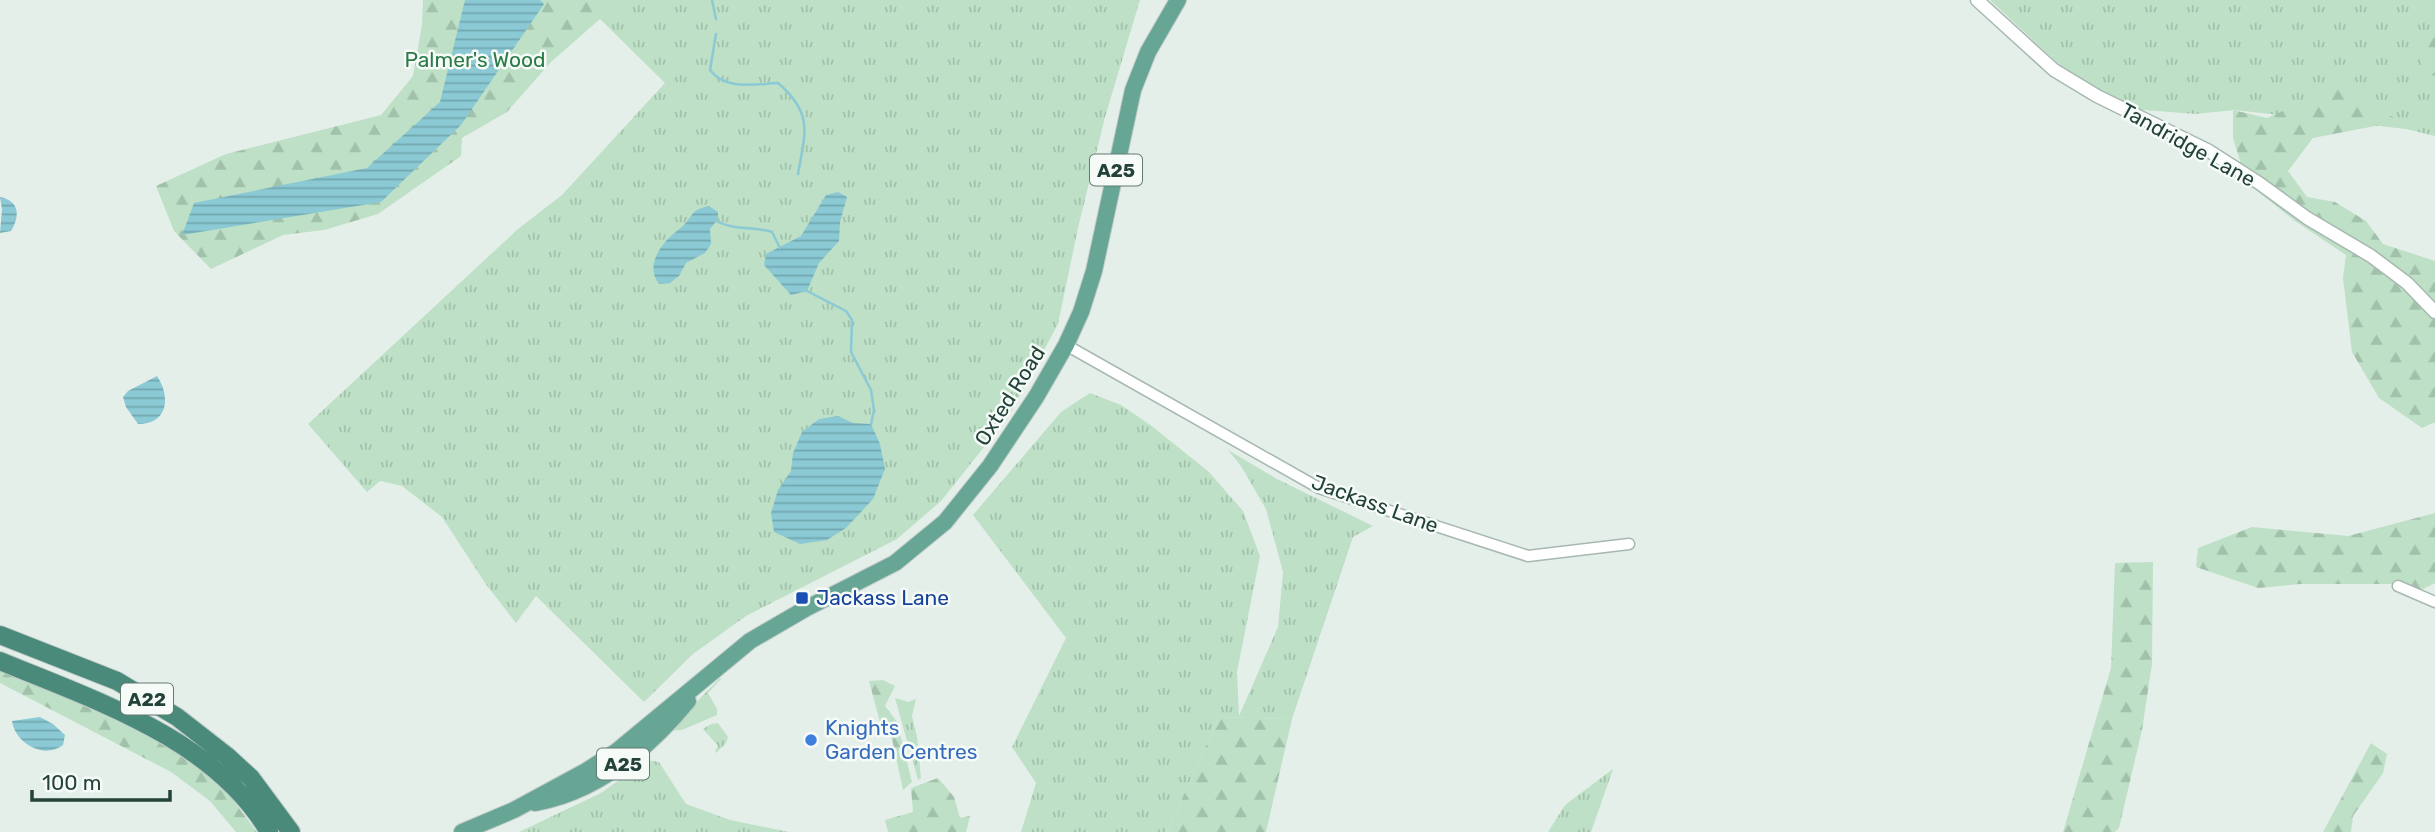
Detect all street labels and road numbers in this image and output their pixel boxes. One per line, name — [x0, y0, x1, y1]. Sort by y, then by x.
street label: Tandridge Lane — [2117, 97, 2260, 192]
road number: A25 — [1090, 154, 1142, 186]
street label: Oxted Road — [969, 341, 1050, 450]
street label: Jackass Lane — [1308, 469, 1442, 538]
road number: A22 — [121, 684, 173, 714]
road number: A25 — [597, 748, 649, 779]

